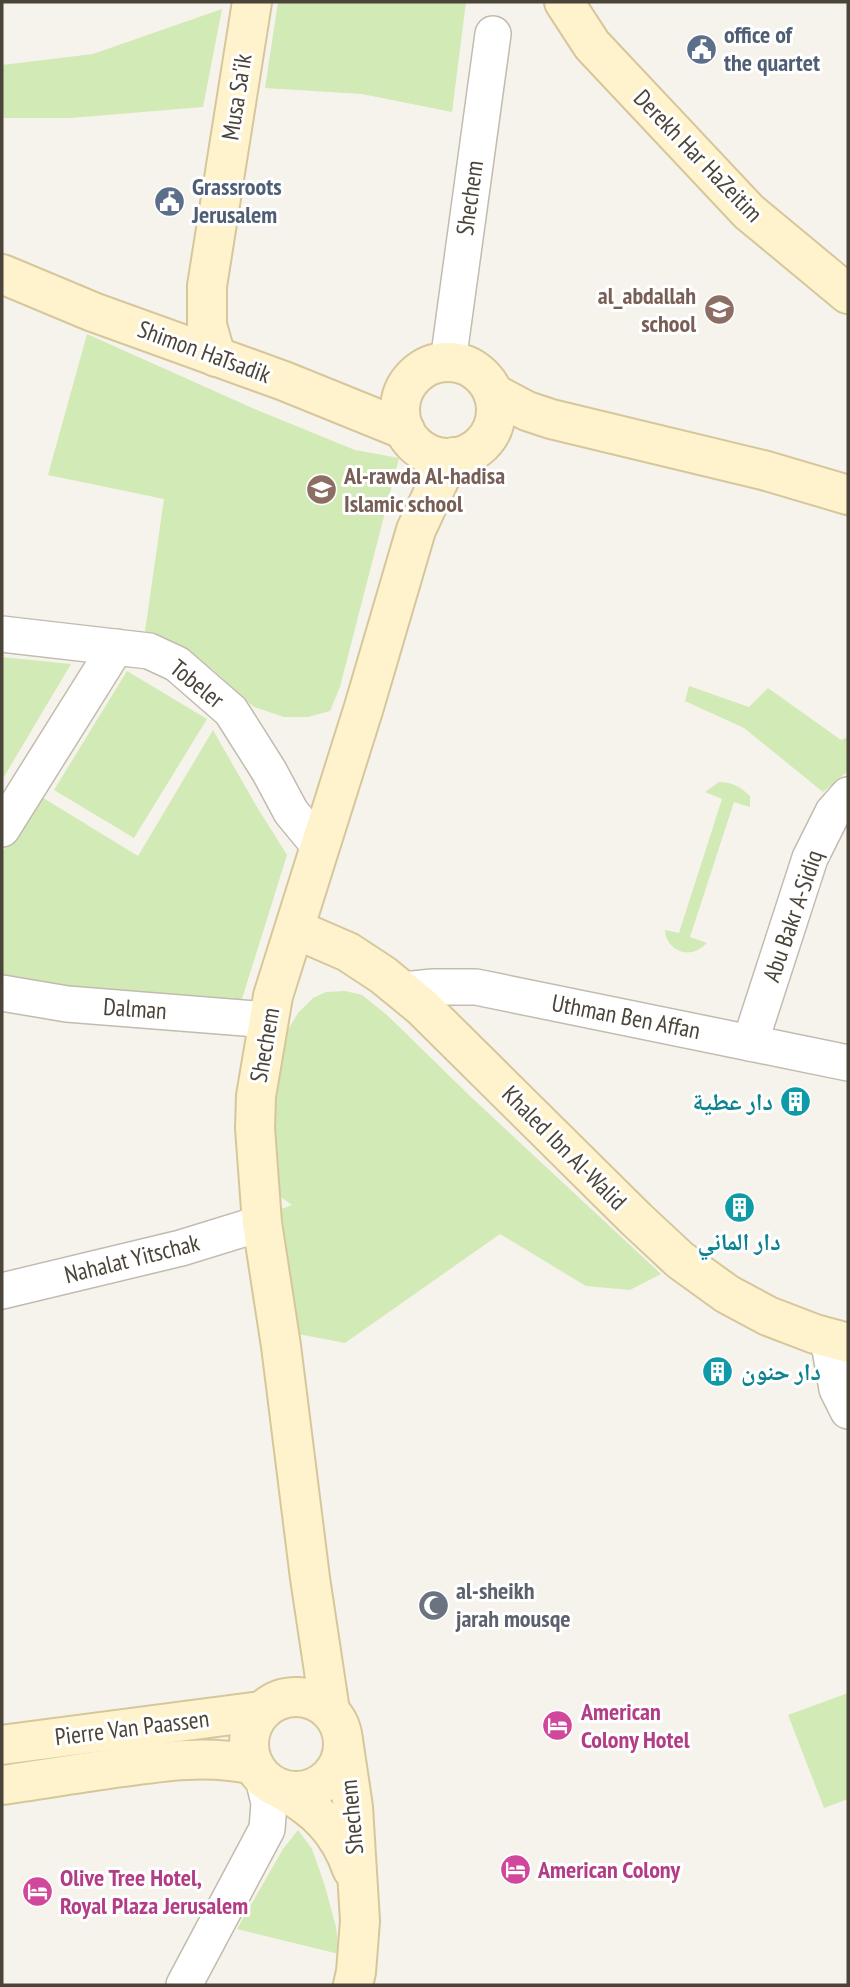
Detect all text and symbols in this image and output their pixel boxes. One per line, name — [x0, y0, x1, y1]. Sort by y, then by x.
place label: office of the quartet — [724, 19, 820, 78]
public building icon: office of the quartet — [684, 32, 718, 66]
street label: Musa Sa'ik — [214, 51, 259, 142]
street label: Derekh Har HaZeitim — [627, 83, 769, 229]
street label: Shechem — [449, 159, 490, 237]
place label: Grassroots Jerusalem — [191, 171, 282, 230]
public building icon: Grassroots Jerusalem — [152, 184, 186, 218]
place label: al_abdallah school — [598, 280, 696, 339]
school or university icon: al_abdallah school — [702, 293, 736, 327]
street label: Shimon HaTsadik — [133, 313, 275, 390]
place label: Al-rawda Al-hadisa Islamic school — [343, 460, 505, 519]
school or university icon: Al-rawda Al-hadisa Islamic school — [304, 473, 338, 507]
street label: Tobeler — [164, 652, 231, 715]
street label: Abu Bakr A-Sidiq — [755, 846, 830, 986]
street label: Uthman Ben Affan — [549, 987, 703, 1046]
street label: Dalman — [102, 991, 168, 1026]
street label: Shechem — [243, 1005, 286, 1085]
street label: Khaled Ibn Al-Walid — [495, 1079, 633, 1217]
building icon: دار عطية — [779, 1085, 813, 1119]
place label: دار عطية — [693, 1086, 773, 1117]
building icon: دار الماني — [722, 1191, 756, 1225]
place label: دار الماني — [697, 1226, 781, 1261]
street label: Nahalat Yitschak — [61, 1227, 203, 1290]
building icon: دار حنون — [701, 1355, 735, 1389]
place label: دار حنون — [741, 1356, 821, 1387]
place label: al-sheikh jarah mousqe — [455, 1575, 571, 1634]
mosque icon: al-sheikh jarah mousqe — [416, 1588, 450, 1622]
place label: American Colony Hotel — [580, 1696, 690, 1755]
street label: Pierre Van Paassen — [53, 1703, 211, 1752]
hotel icon: American Colony Hotel — [541, 1709, 575, 1743]
street label: Shechem — [333, 1778, 370, 1856]
hotel icon: American Colony — [498, 1853, 532, 1887]
place label: American Colony — [537, 1854, 681, 1885]
place label: Olive Tree Hotel, Royal Plaza Jerusalem — [60, 1862, 248, 1921]
hotel icon: Olive Tree Hotel, Royal Plaza Jerusalem — [20, 1875, 54, 1909]

